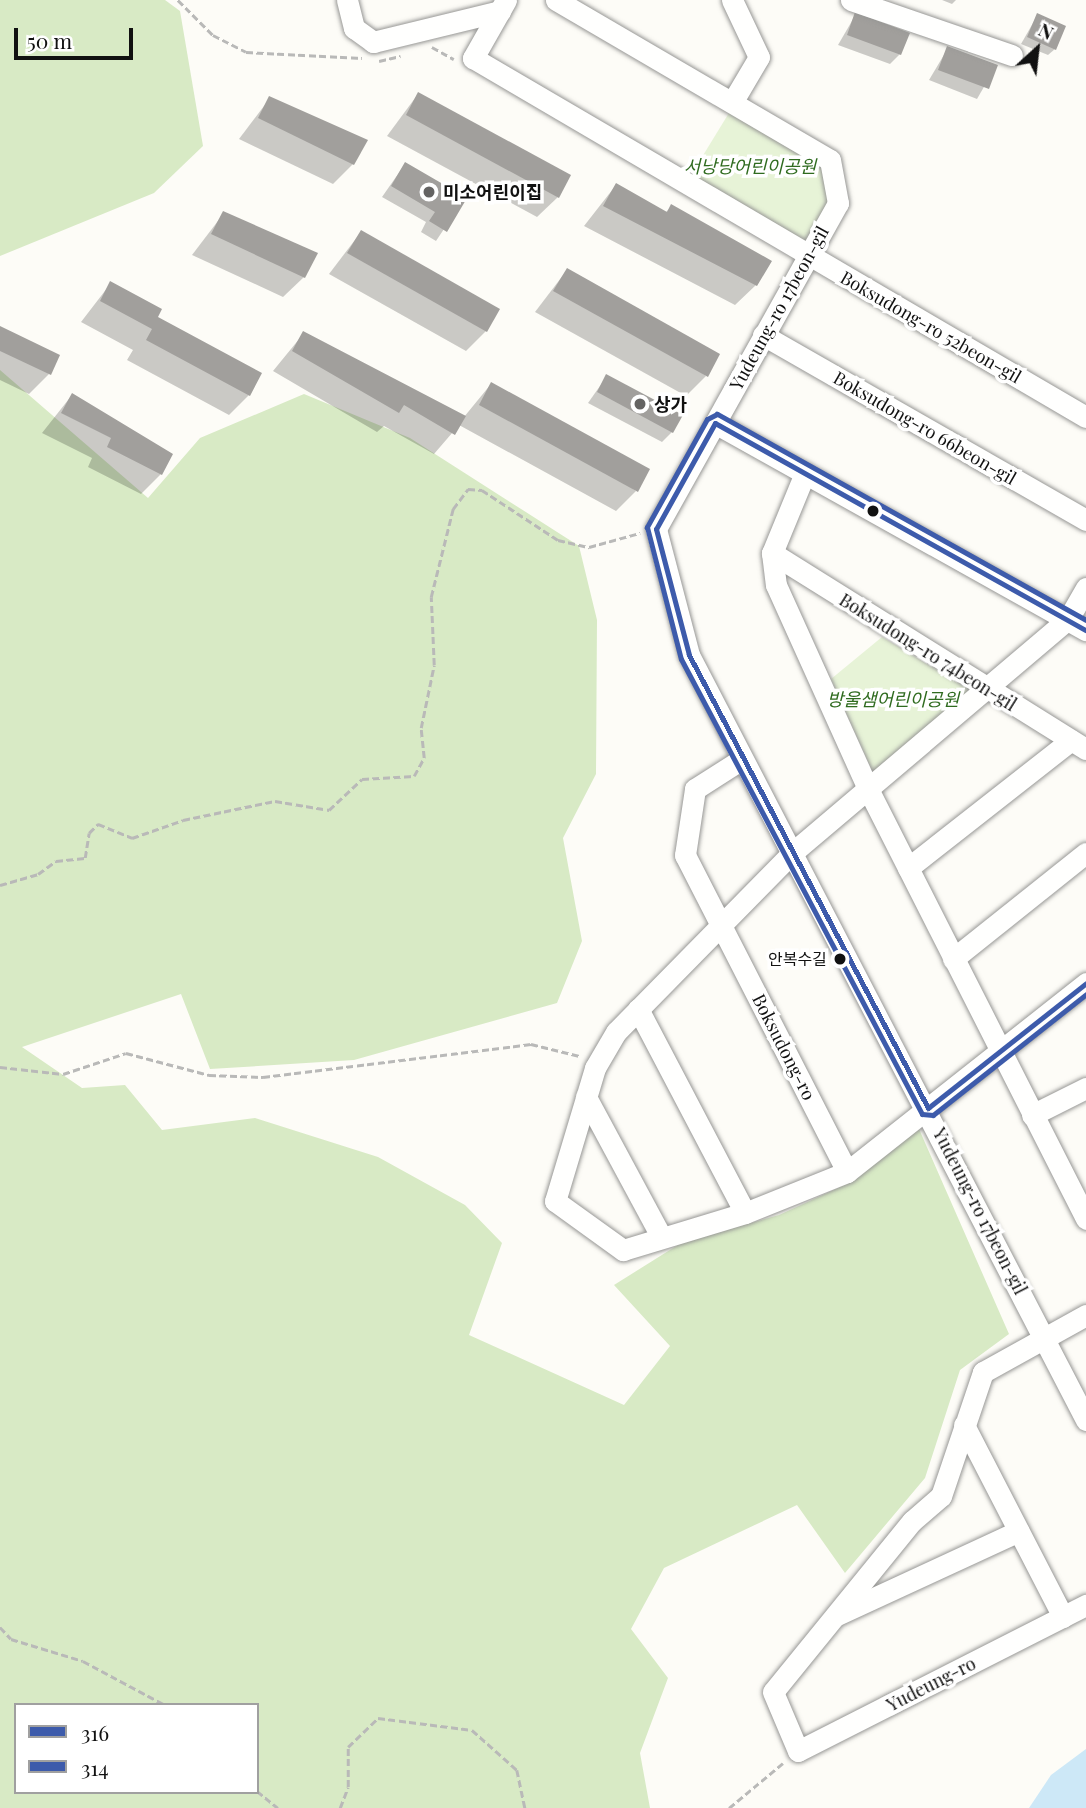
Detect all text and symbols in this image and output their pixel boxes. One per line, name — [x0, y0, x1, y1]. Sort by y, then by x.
scale bar — [18, 14, 136, 58]
north arrow — [1002, 14, 1072, 84]
text: N — [1035, 16, 1059, 45]
text: 50 m — [27, 26, 72, 54]
park label: 서낭당어린이공원 — [684, 155, 816, 177]
place label: 미소어린이집 — [443, 181, 542, 203]
marker: 미소어린이집 — [421, 184, 437, 200]
street label: Yudeung-ro 17beon-gil — [725, 222, 833, 394]
street label: Boksudong-ro 52beon-gil — [837, 266, 1025, 388]
street label: Boksudong-ro 66beon-gil — [830, 367, 1020, 489]
place label: 상가 — [654, 393, 687, 415]
marker: 상가 — [632, 396, 648, 412]
unlabelled marker — [866, 504, 880, 518]
street label: Boksudong-ro 74beon-gil — [836, 589, 1020, 715]
park label: 방울샘어린이공원 — [827, 688, 959, 710]
place label: 안복수길 — [768, 949, 827, 969]
marker: 안복수길 — [833, 952, 847, 966]
street label: Boksudong-ro — [748, 990, 820, 1104]
street label: Yudeung-ro 17beon-gil — [929, 1124, 1031, 1298]
street label: Yudeung-ro — [883, 1652, 979, 1716]
legend — [14, 1703, 259, 1794]
text: 316 — [81, 1718, 109, 1746]
text: 314 — [81, 1753, 109, 1781]

